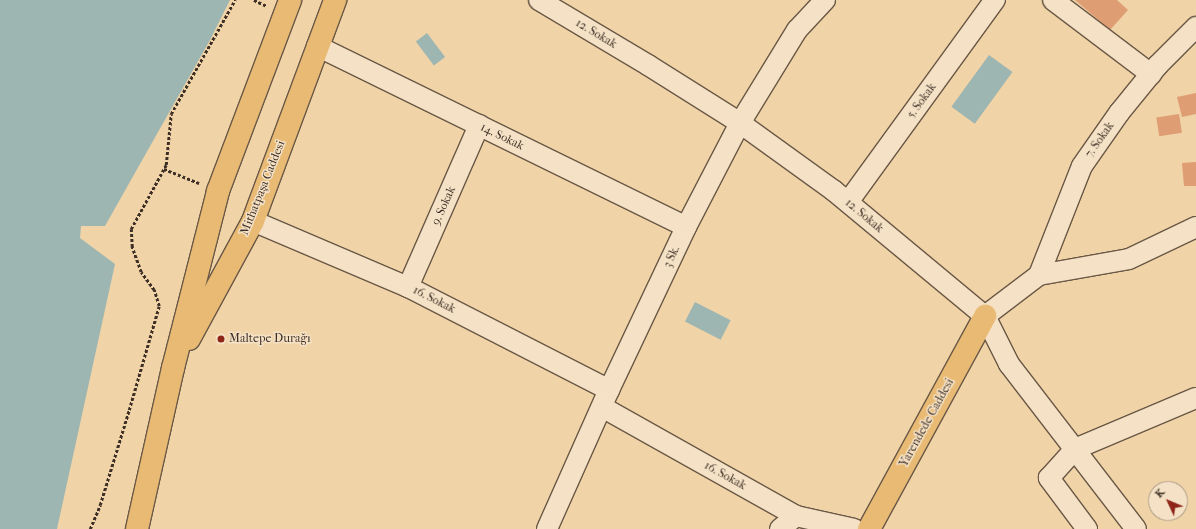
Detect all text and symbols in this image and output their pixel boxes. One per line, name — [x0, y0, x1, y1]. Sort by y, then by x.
street label: 12. Sokak — [573, 16, 619, 52]
street label: 5. Sokak — [904, 81, 940, 121]
street label: 7. Sokak — [1082, 119, 1118, 161]
street label: 14. Sokak — [478, 120, 526, 154]
street label: Mithatpaşa Caddesi — [237, 139, 289, 237]
street label: 9. Sokak — [429, 184, 459, 228]
street label: 12. Sokak — [842, 196, 886, 236]
street label: 3 Sk. — [661, 244, 683, 270]
street label: 16. Sokak — [410, 283, 458, 317]
place label: Maltepe Durağı — [229, 332, 311, 346]
marker: Maltepe Durağı — [216, 334, 226, 344]
street label: Yarendede Caddesi — [897, 376, 957, 470]
street label: 16. Sokak — [702, 459, 748, 493]
north arrow — [1148, 481, 1188, 521]
text: K — [1152, 486, 1167, 500]

